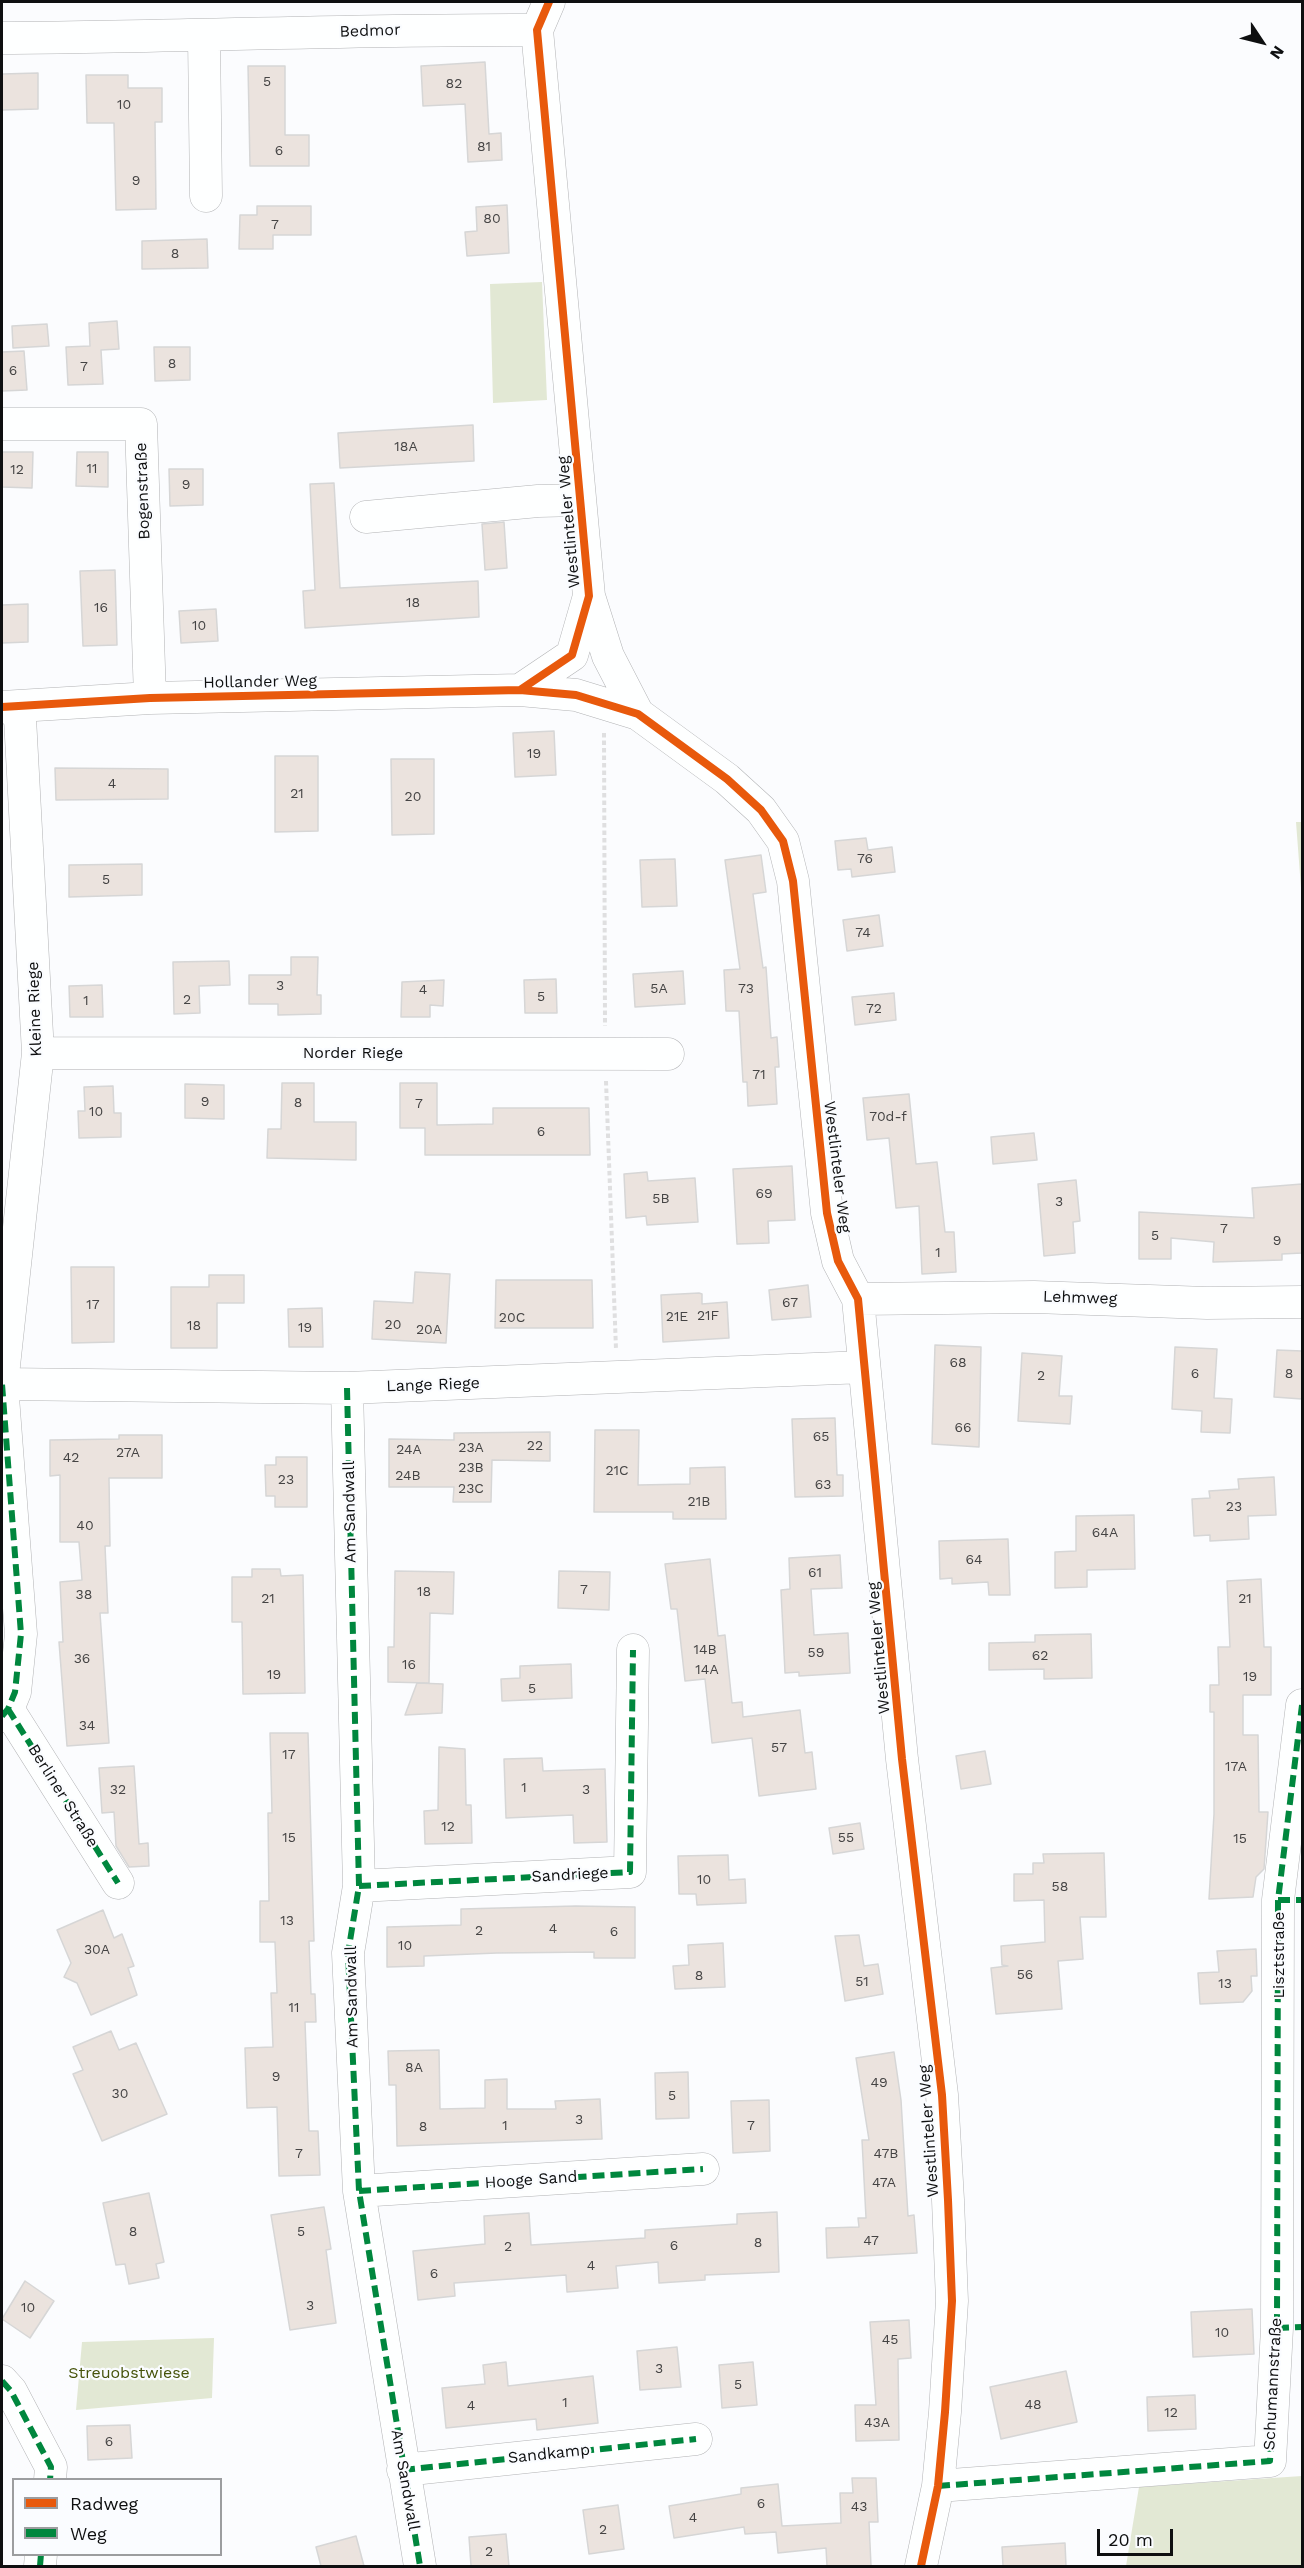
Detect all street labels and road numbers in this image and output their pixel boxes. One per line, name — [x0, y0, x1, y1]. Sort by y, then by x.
street label: Bedmor — [339, 20, 401, 42]
street label: Bogenstraße — [132, 442, 154, 540]
street label: Westlinteler Weg — [554, 455, 584, 589]
street label: Hollander Weg — [203, 671, 317, 693]
street label: Kleine Riege — [24, 961, 46, 1057]
street label: Norder Riege — [303, 1043, 403, 1063]
street label: Westlinteler Weg — [819, 1100, 855, 1234]
street label: Lehmweg — [1042, 1287, 1118, 1309]
street label: Lange Riege — [386, 1374, 480, 1396]
street label: Am Sandwall — [340, 1461, 360, 1563]
street label: Westlinteler Weg — [864, 1581, 894, 1715]
street label: Berliner Straße — [24, 1741, 102, 1851]
street label: Sandriege — [531, 1863, 609, 1887]
street label: Lisztstraße — [1269, 1911, 1289, 1999]
street label: Am Sandwall — [342, 1946, 362, 2048]
street label: Westlinteler Weg — [915, 2064, 943, 2198]
street label: Hooge Sand — [484, 2167, 578, 2193]
street label: Schumannstraße — [1260, 2317, 1286, 2451]
street label: Am Sandwall — [387, 2428, 423, 2532]
street label: Sandkamp — [507, 2440, 591, 2468]

